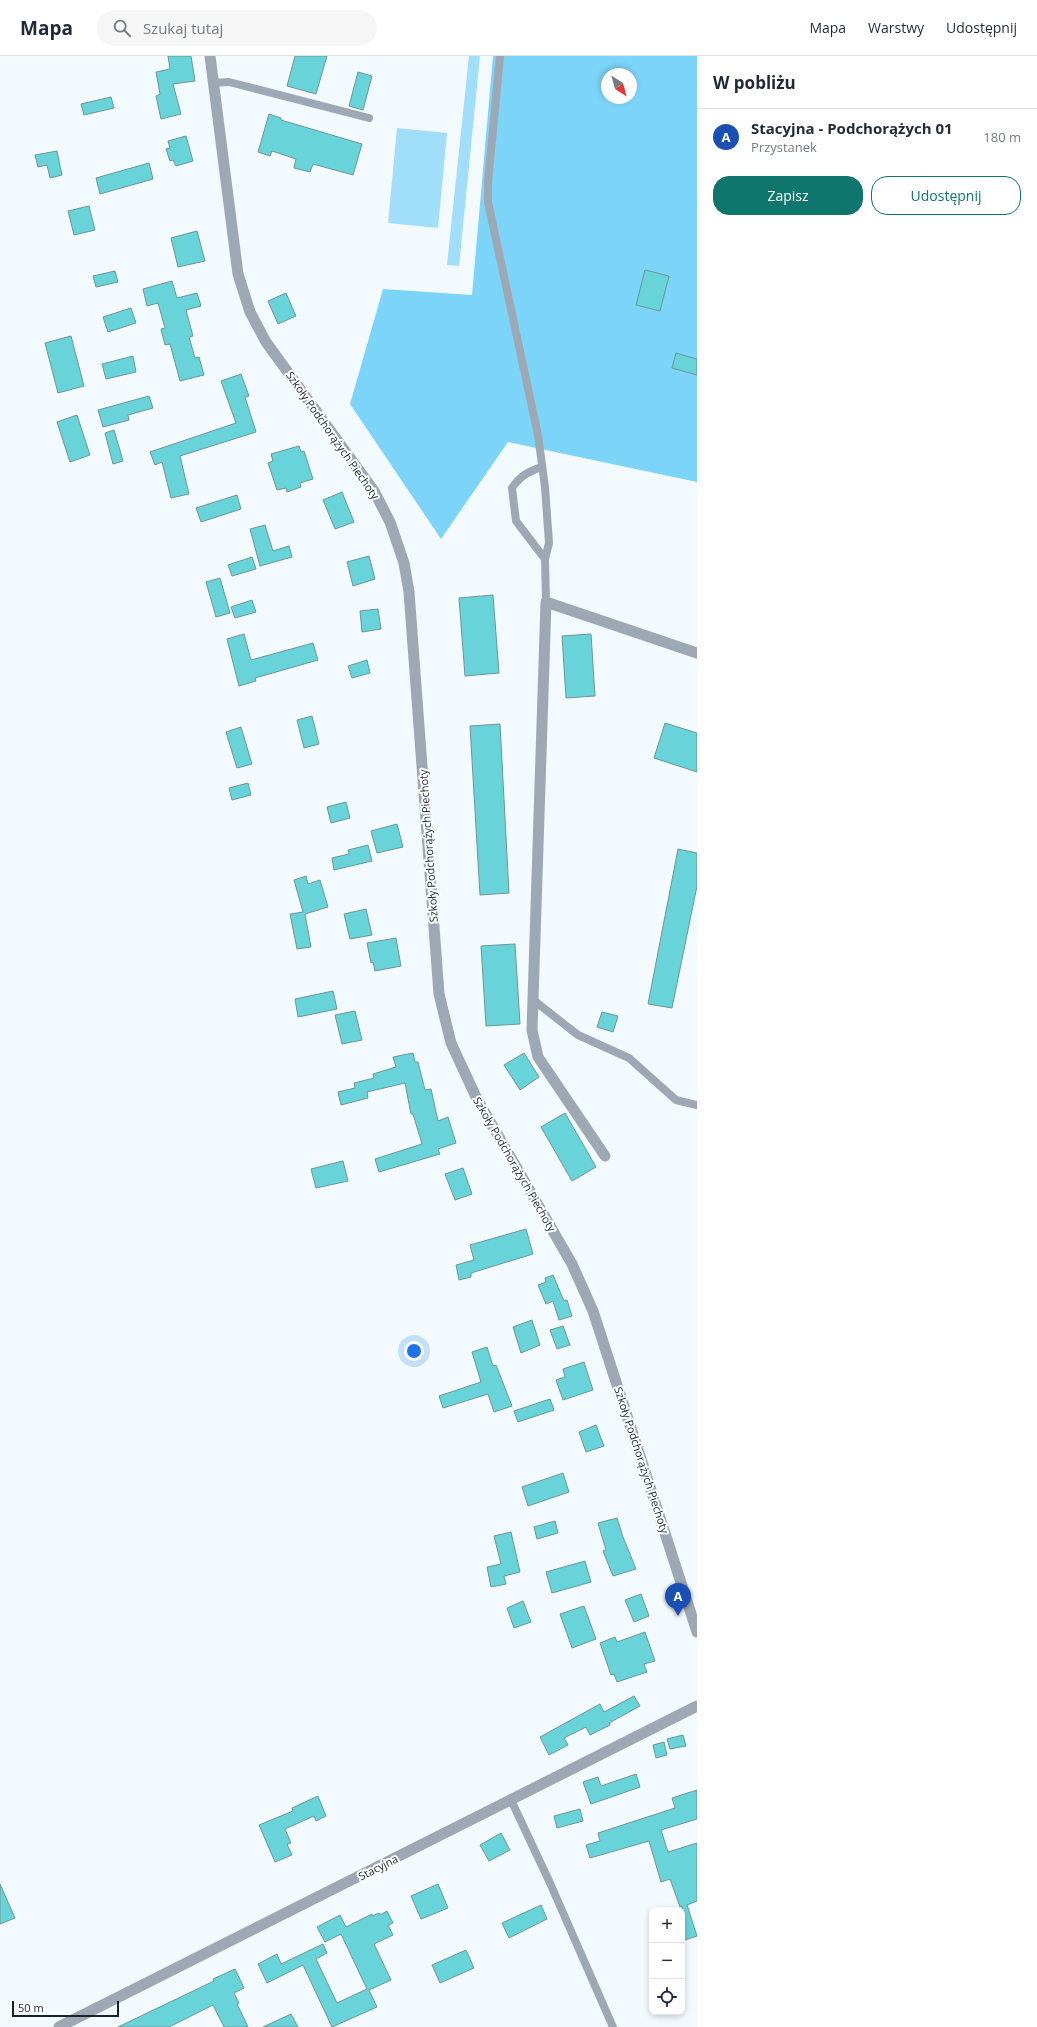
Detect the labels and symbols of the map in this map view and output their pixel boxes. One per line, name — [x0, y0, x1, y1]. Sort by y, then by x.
north arrow — [601, 68, 637, 104]
street label: Szkoły Podchorążych Piechoty — [283, 368, 383, 502]
street label: Szkoły Podchorążych Piechoty — [415, 769, 441, 923]
street label: Szkoły Podchorążych Piechoty — [470, 1094, 560, 1234]
your location — [404, 1341, 424, 1361]
street label: Szkoły Podchorążych Piechoty — [611, 1385, 673, 1536]
pin: A — [665, 1583, 691, 1616]
street label: Stacyjna — [356, 1851, 400, 1883]
scale bar — [12, 1999, 119, 2018]

